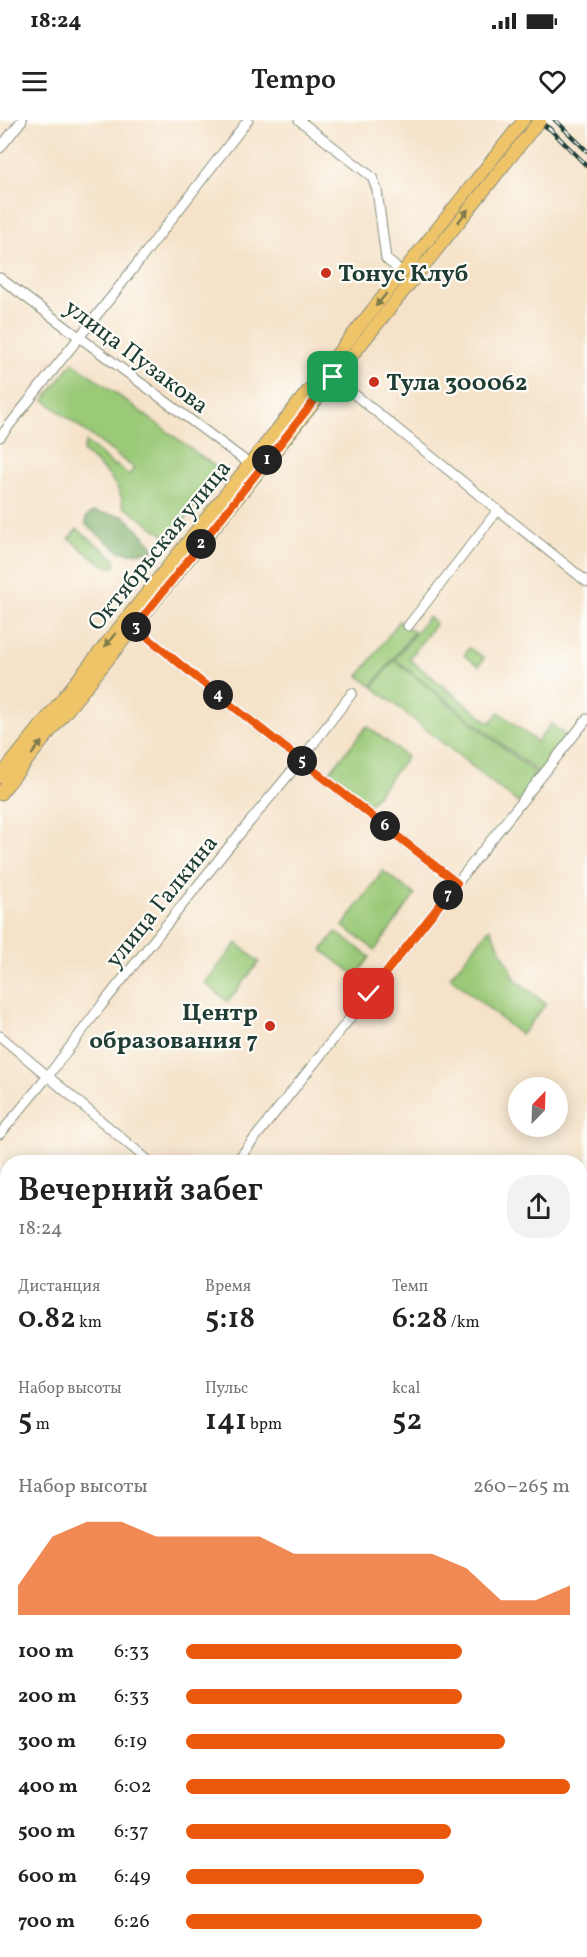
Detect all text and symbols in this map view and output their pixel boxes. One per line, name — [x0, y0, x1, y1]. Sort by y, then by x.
text: 18:24 — [30, 6, 82, 37]
text: Tempo — [251, 62, 336, 100]
icon: menu — [18, 65, 51, 98]
icon: heart — [536, 65, 569, 98]
one-way arrow — [457, 208, 470, 224]
place label: Тонус Клуб — [338, 258, 468, 292]
marker: Тонус Клуб — [319, 266, 333, 280]
street label: улица Пузакова — [56, 292, 215, 423]
one-way arrow — [375, 292, 388, 308]
pin — [307, 351, 358, 402]
icon: arrive — [316, 360, 349, 393]
place label: Тула 300062 — [386, 367, 527, 401]
marker: Тула 300062 — [367, 375, 381, 389]
pin: 1 — [252, 445, 282, 475]
text: 1 — [264, 449, 270, 471]
street label: Октябрьская улица — [81, 453, 240, 639]
pin: 2 — [186, 529, 216, 559]
text: 2 — [197, 533, 205, 555]
pin: 3 — [121, 612, 151, 642]
text: 3 — [132, 616, 140, 638]
one-way arrow — [104, 632, 117, 647]
pin: 4 — [203, 680, 233, 710]
text: 4 — [213, 684, 223, 706]
one-way arrow — [30, 740, 43, 756]
pin: 5 — [287, 746, 317, 776]
text: 5 — [298, 750, 306, 772]
pin: 6 — [370, 811, 400, 841]
text: 6 — [381, 815, 389, 837]
street label: улица Галкина — [98, 828, 227, 976]
pin: 7 — [433, 880, 463, 910]
text: 7 — [444, 884, 452, 906]
pin — [343, 968, 394, 1019]
icon: check — [352, 977, 385, 1010]
place label: Центр образования 7 — [89, 997, 258, 1059]
marker: Центр образования 7 — [263, 1019, 277, 1033]
north arrow — [508, 1077, 568, 1137]
map controls — [508, 1077, 568, 1137]
text: Вечерний забег — [18, 1169, 263, 1215]
button: share — [507, 1175, 570, 1238]
text: 18:24 — [18, 1215, 63, 1243]
text: Дистанция — [18, 1276, 100, 1298]
text: Время — [205, 1276, 251, 1298]
text: Темп — [392, 1276, 428, 1298]
text: 0.82 — [18, 1298, 76, 1340]
text: 5:18 — [205, 1298, 255, 1340]
text: 6:28 — [392, 1298, 448, 1340]
text: km — [76, 1312, 102, 1334]
text: /km — [448, 1312, 480, 1334]
text: Набор высоты — [18, 1378, 122, 1400]
text: Пульс — [205, 1378, 248, 1400]
text: kcal — [392, 1378, 420, 1400]
text: 5 — [18, 1400, 32, 1442]
text: 141 — [205, 1400, 247, 1442]
text: 52 — [392, 1400, 422, 1442]
text: m — [32, 1414, 50, 1436]
text: bpm — [247, 1414, 282, 1436]
text: Набор высоты — [18, 1473, 148, 1501]
text: 260–265 m — [473, 1473, 570, 1501]
text: 100 m — [18, 1638, 74, 1666]
text: 6:33 — [114, 1638, 149, 1666]
text: 200 m — [18, 1683, 76, 1711]
text: 6:33 — [114, 1683, 149, 1711]
text: 300 m — [18, 1728, 76, 1756]
text: 6:19 — [114, 1728, 147, 1756]
text: 400 m — [18, 1773, 78, 1801]
text: 6:02 — [114, 1773, 152, 1801]
text: 500 m — [18, 1818, 76, 1846]
text: 6:37 — [114, 1818, 149, 1846]
text: 600 m — [18, 1863, 77, 1891]
text: 6:49 — [114, 1863, 151, 1891]
text: 700 m — [18, 1908, 75, 1936]
text: 6:26 — [114, 1908, 150, 1936]

